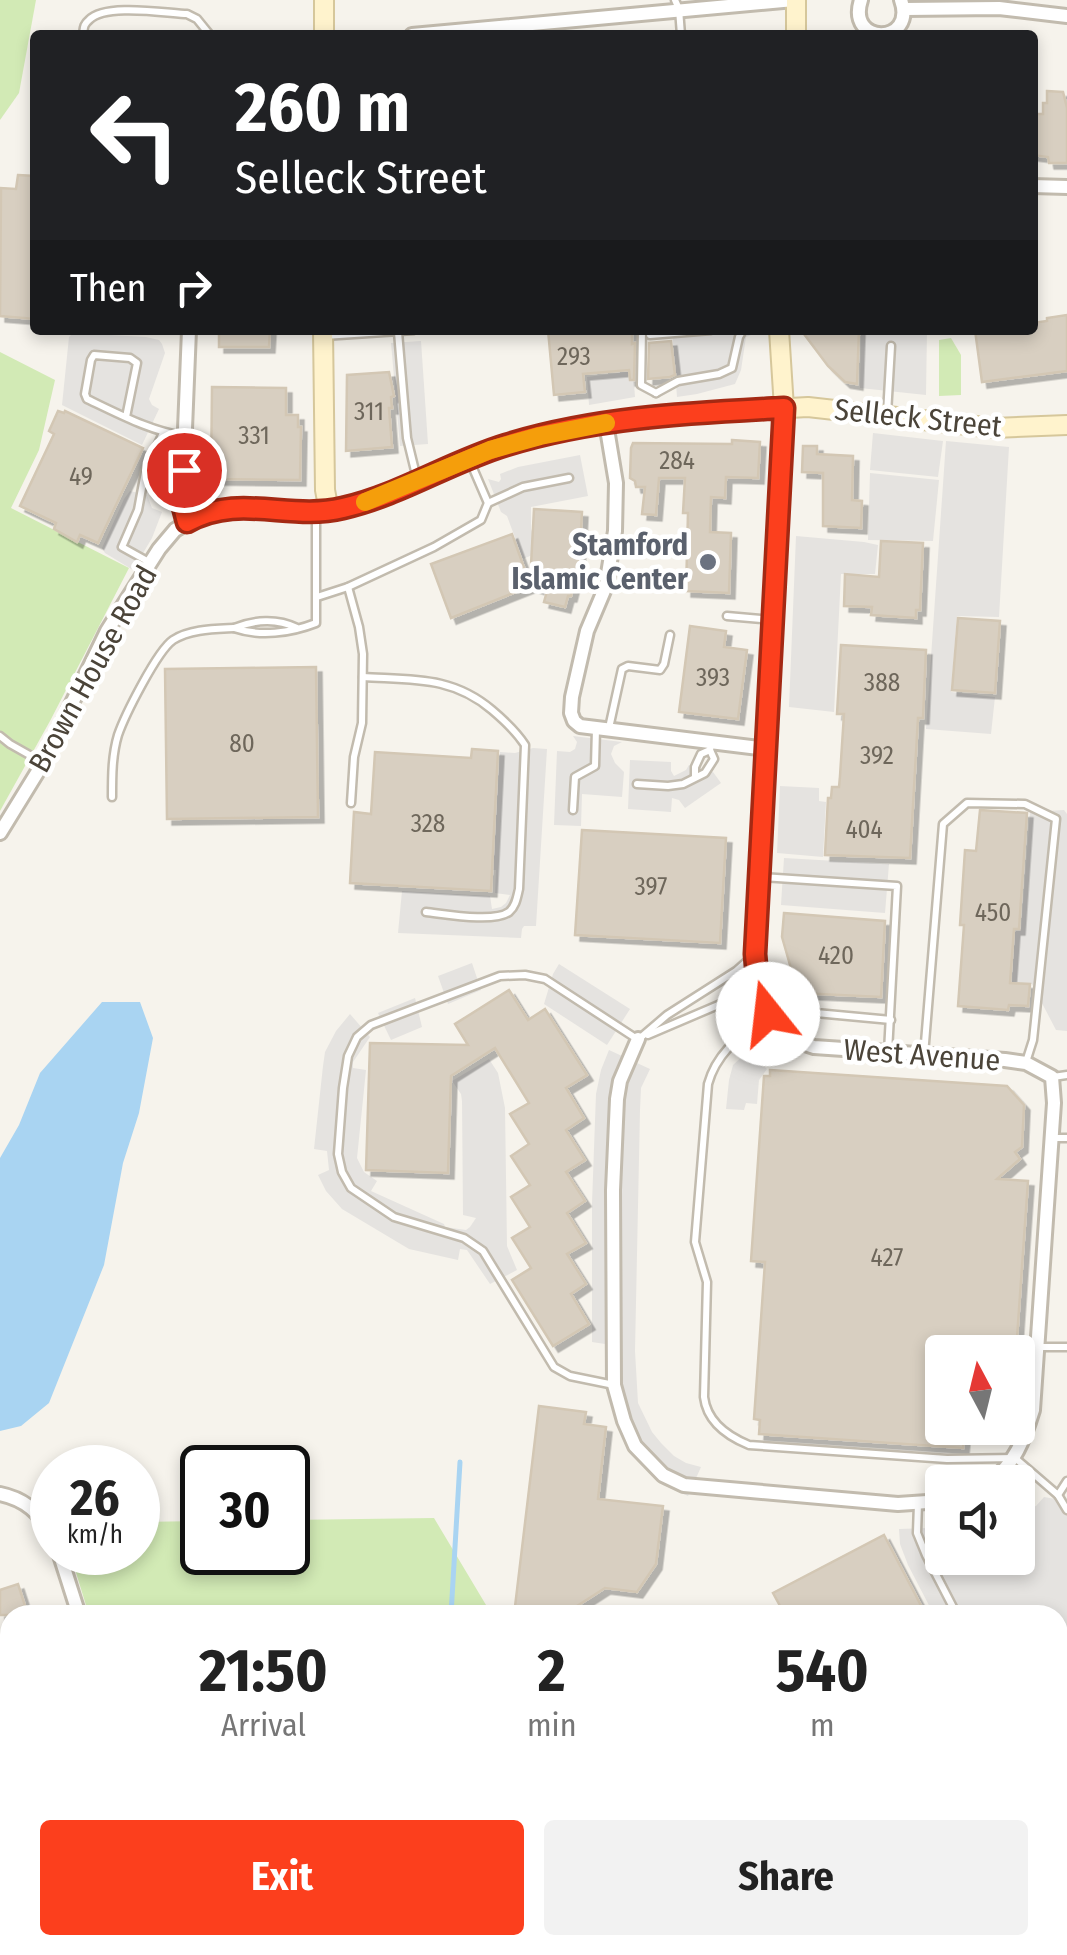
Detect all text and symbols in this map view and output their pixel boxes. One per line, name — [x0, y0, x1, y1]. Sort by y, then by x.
text: 260 m — [235, 66, 410, 150]
icon: left — [70, 70, 200, 200]
text: Selleck Street — [235, 151, 487, 205]
icon: right — [166, 260, 221, 315]
text: Then — [70, 265, 146, 311]
house number: 293 — [557, 342, 591, 372]
street label: Selleck Street — [833, 391, 1004, 445]
house number: 311 — [354, 397, 384, 427]
house number: 331 — [238, 421, 270, 451]
pin — [142, 428, 227, 513]
icon: arrive — [157, 443, 212, 498]
house number: 284 — [659, 446, 695, 476]
house number: 49 — [69, 462, 93, 492]
place label: Stamford Islamic Center — [512, 527, 689, 597]
marker: Stamford Islamic Center — [697, 551, 719, 573]
street label: Brown House Road — [21, 559, 165, 779]
house number: 393 — [696, 663, 730, 693]
house number: 388 — [864, 668, 900, 698]
house number: 80 — [229, 729, 255, 759]
house number: 392 — [860, 741, 894, 771]
house number: 328 — [411, 809, 445, 839]
house number: 404 — [845, 815, 883, 845]
house number: 397 — [635, 872, 667, 902]
house number: 450 — [975, 898, 1011, 928]
house number: 420 — [818, 941, 854, 971]
position arrow — [716, 962, 820, 1066]
street label: West Avenue — [843, 1032, 1001, 1078]
house number: 427 — [871, 1243, 903, 1273]
north arrow — [925, 1335, 1035, 1445]
map controls — [925, 1335, 1035, 1575]
speed limit sign: 30 — [180, 1445, 310, 1575]
button: sound — [925, 1465, 1035, 1575]
text: 26 — [70, 1468, 120, 1528]
text: km/h — [67, 1520, 123, 1550]
text: 21:50 — [199, 1635, 328, 1707]
text: 2 — [538, 1635, 566, 1707]
text: 540 — [776, 1635, 869, 1707]
text: Arrival — [221, 1706, 306, 1744]
text: min — [527, 1706, 577, 1744]
text: m — [810, 1706, 835, 1744]
button: Exit — [40, 1820, 524, 1935]
button: Share — [544, 1820, 1028, 1935]

